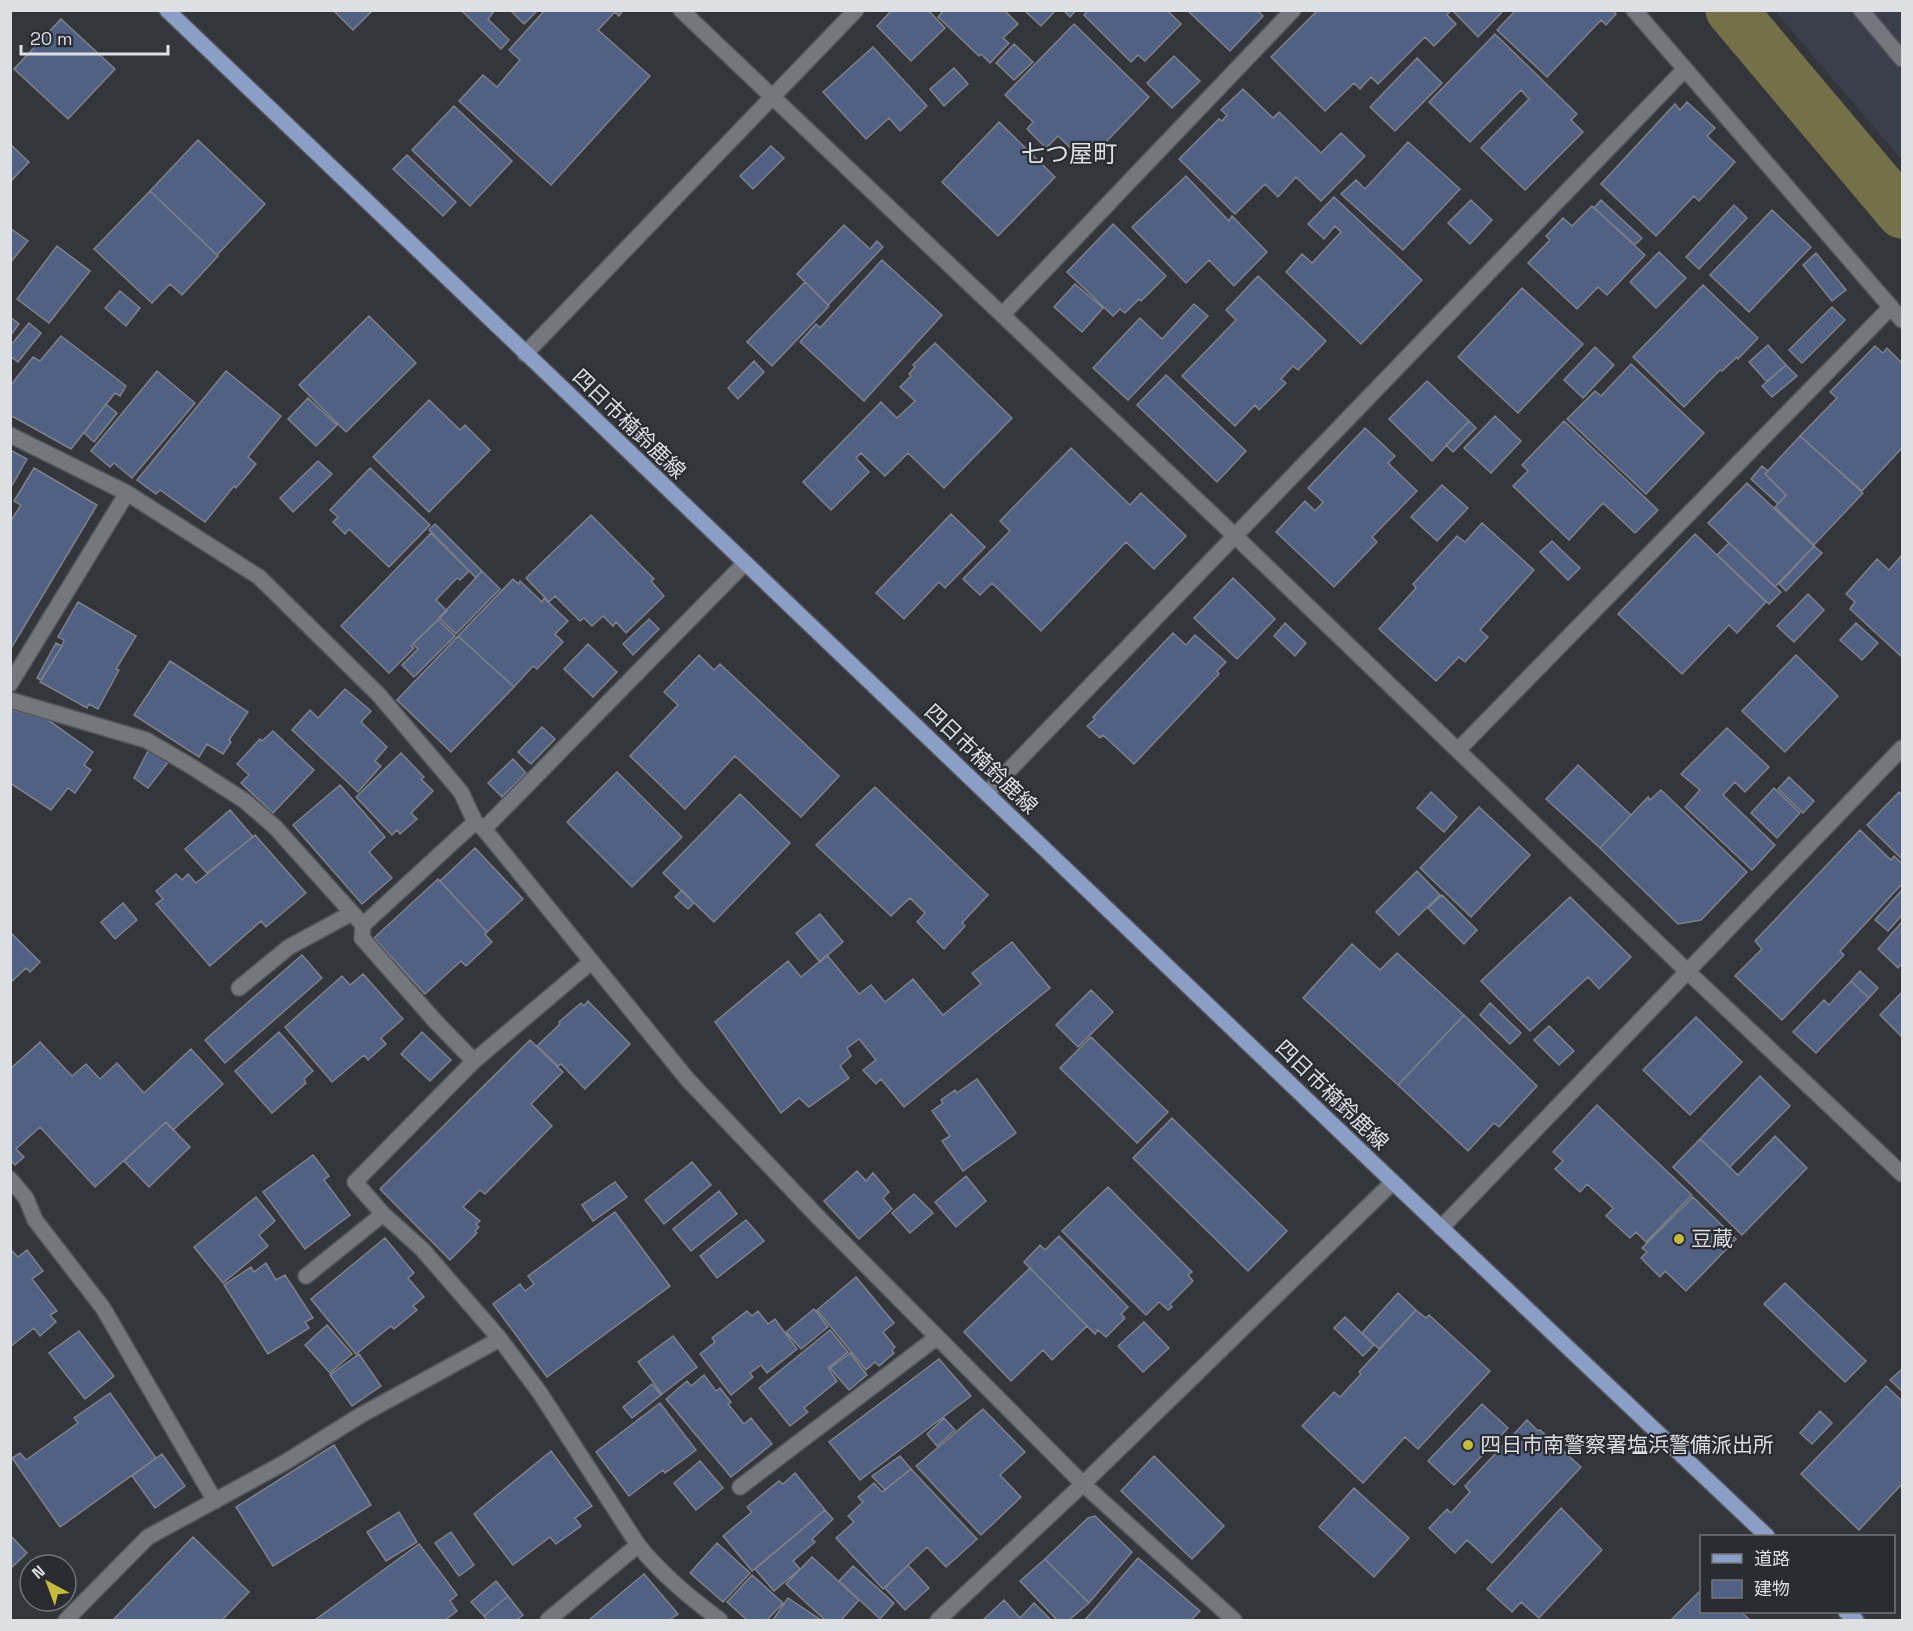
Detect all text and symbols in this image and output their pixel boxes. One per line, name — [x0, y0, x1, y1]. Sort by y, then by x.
scale bar — [21, 18, 168, 56]
text: 20 m — [30, 27, 73, 50]
district label: 七つ屋町 — [1021, 138, 1117, 169]
street label: 四日市楠鈴鹿線 — [567, 363, 692, 484]
street label: 四日市楠鈴鹿線 — [919, 698, 1044, 819]
street label: 四日市楠鈴鹿線 — [1270, 1034, 1395, 1155]
place label: 豆蔵 — [1691, 1225, 1733, 1252]
marker: 豆蔵 — [1672, 1232, 1686, 1246]
place label: 四日市南警察署塩浜警備派出所 — [1480, 1431, 1774, 1458]
marker: 四日市南警察署塩浜警備派出所 — [1461, 1438, 1475, 1452]
legend — [1700, 1535, 1895, 1613]
text: 道路 — [1754, 1547, 1790, 1570]
north arrow — [18, 1553, 78, 1613]
text: N — [28, 1561, 49, 1584]
text: 建物 — [1754, 1577, 1790, 1600]

